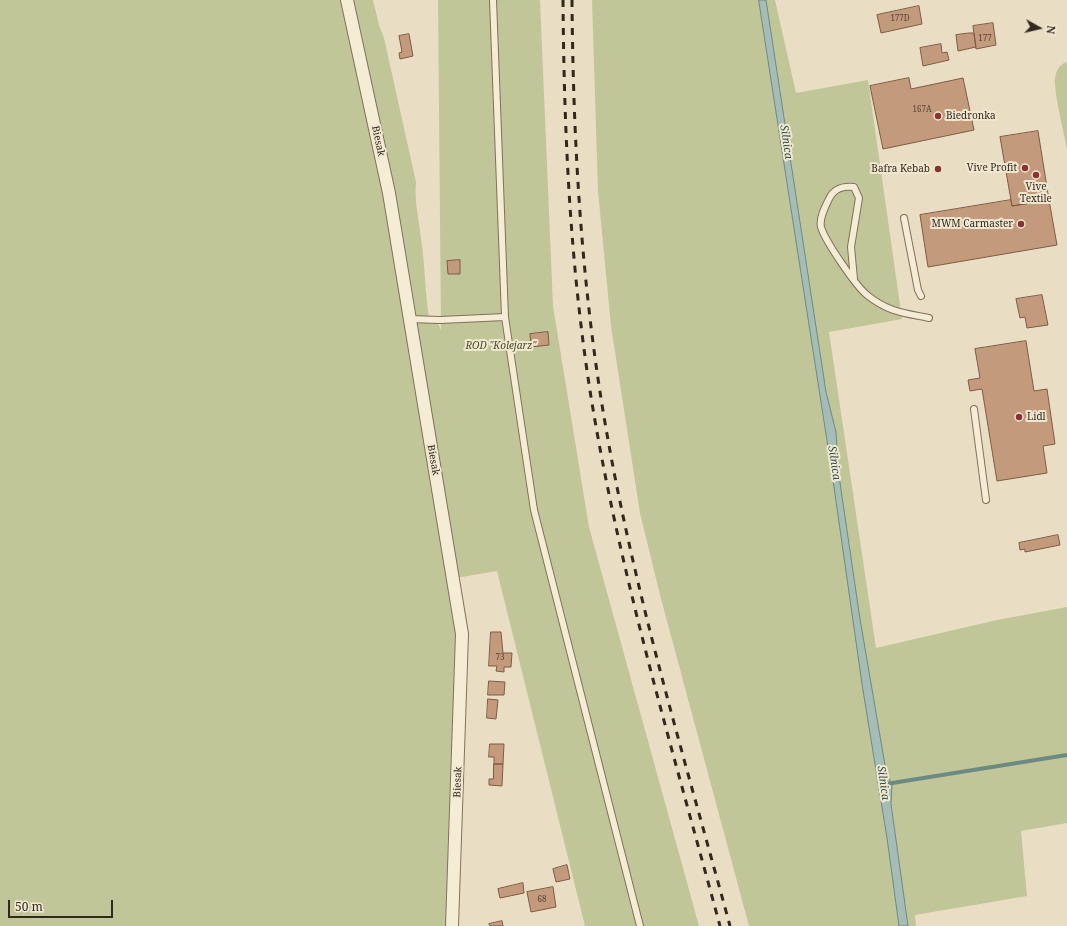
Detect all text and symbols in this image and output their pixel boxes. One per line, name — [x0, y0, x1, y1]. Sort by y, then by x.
north arrow — [1019, 8, 1059, 48]
house number: 177D — [890, 14, 910, 24]
text: N — [1043, 24, 1059, 35]
house number: 177 — [978, 34, 992, 44]
house number: 167A — [912, 105, 932, 115]
place label: Biedronka — [946, 110, 996, 122]
marker: Biedronka — [933, 111, 943, 121]
water label: Silnica — [777, 124, 795, 160]
street label: Biesak — [369, 125, 387, 157]
place label: Vive Profit — [967, 162, 1017, 174]
place label: Bafra Kebab — [871, 163, 930, 175]
marker: Vive Profit — [1020, 163, 1030, 173]
marker: Bafra Kebab — [933, 164, 943, 174]
marker: Vive Textile — [1031, 170, 1041, 180]
place label: Vive Textile — [1020, 181, 1052, 204]
place label: MWM Carmaster — [932, 218, 1013, 230]
marker: MWM Carmaster — [1016, 219, 1026, 229]
park label: ROD "Kolejarz" — [466, 340, 536, 352]
place label: Lidl — [1027, 411, 1046, 423]
marker: Lidl — [1014, 412, 1024, 422]
street label: Biesak — [424, 444, 442, 476]
water label: Silnica — [825, 445, 843, 481]
house number: 73 — [496, 653, 504, 663]
water label: Silnica — [874, 765, 892, 801]
street label: Biesak — [451, 766, 465, 798]
scale bar — [10, 892, 115, 918]
house number: 68 — [538, 895, 546, 905]
text: 50 m — [15, 898, 43, 915]

